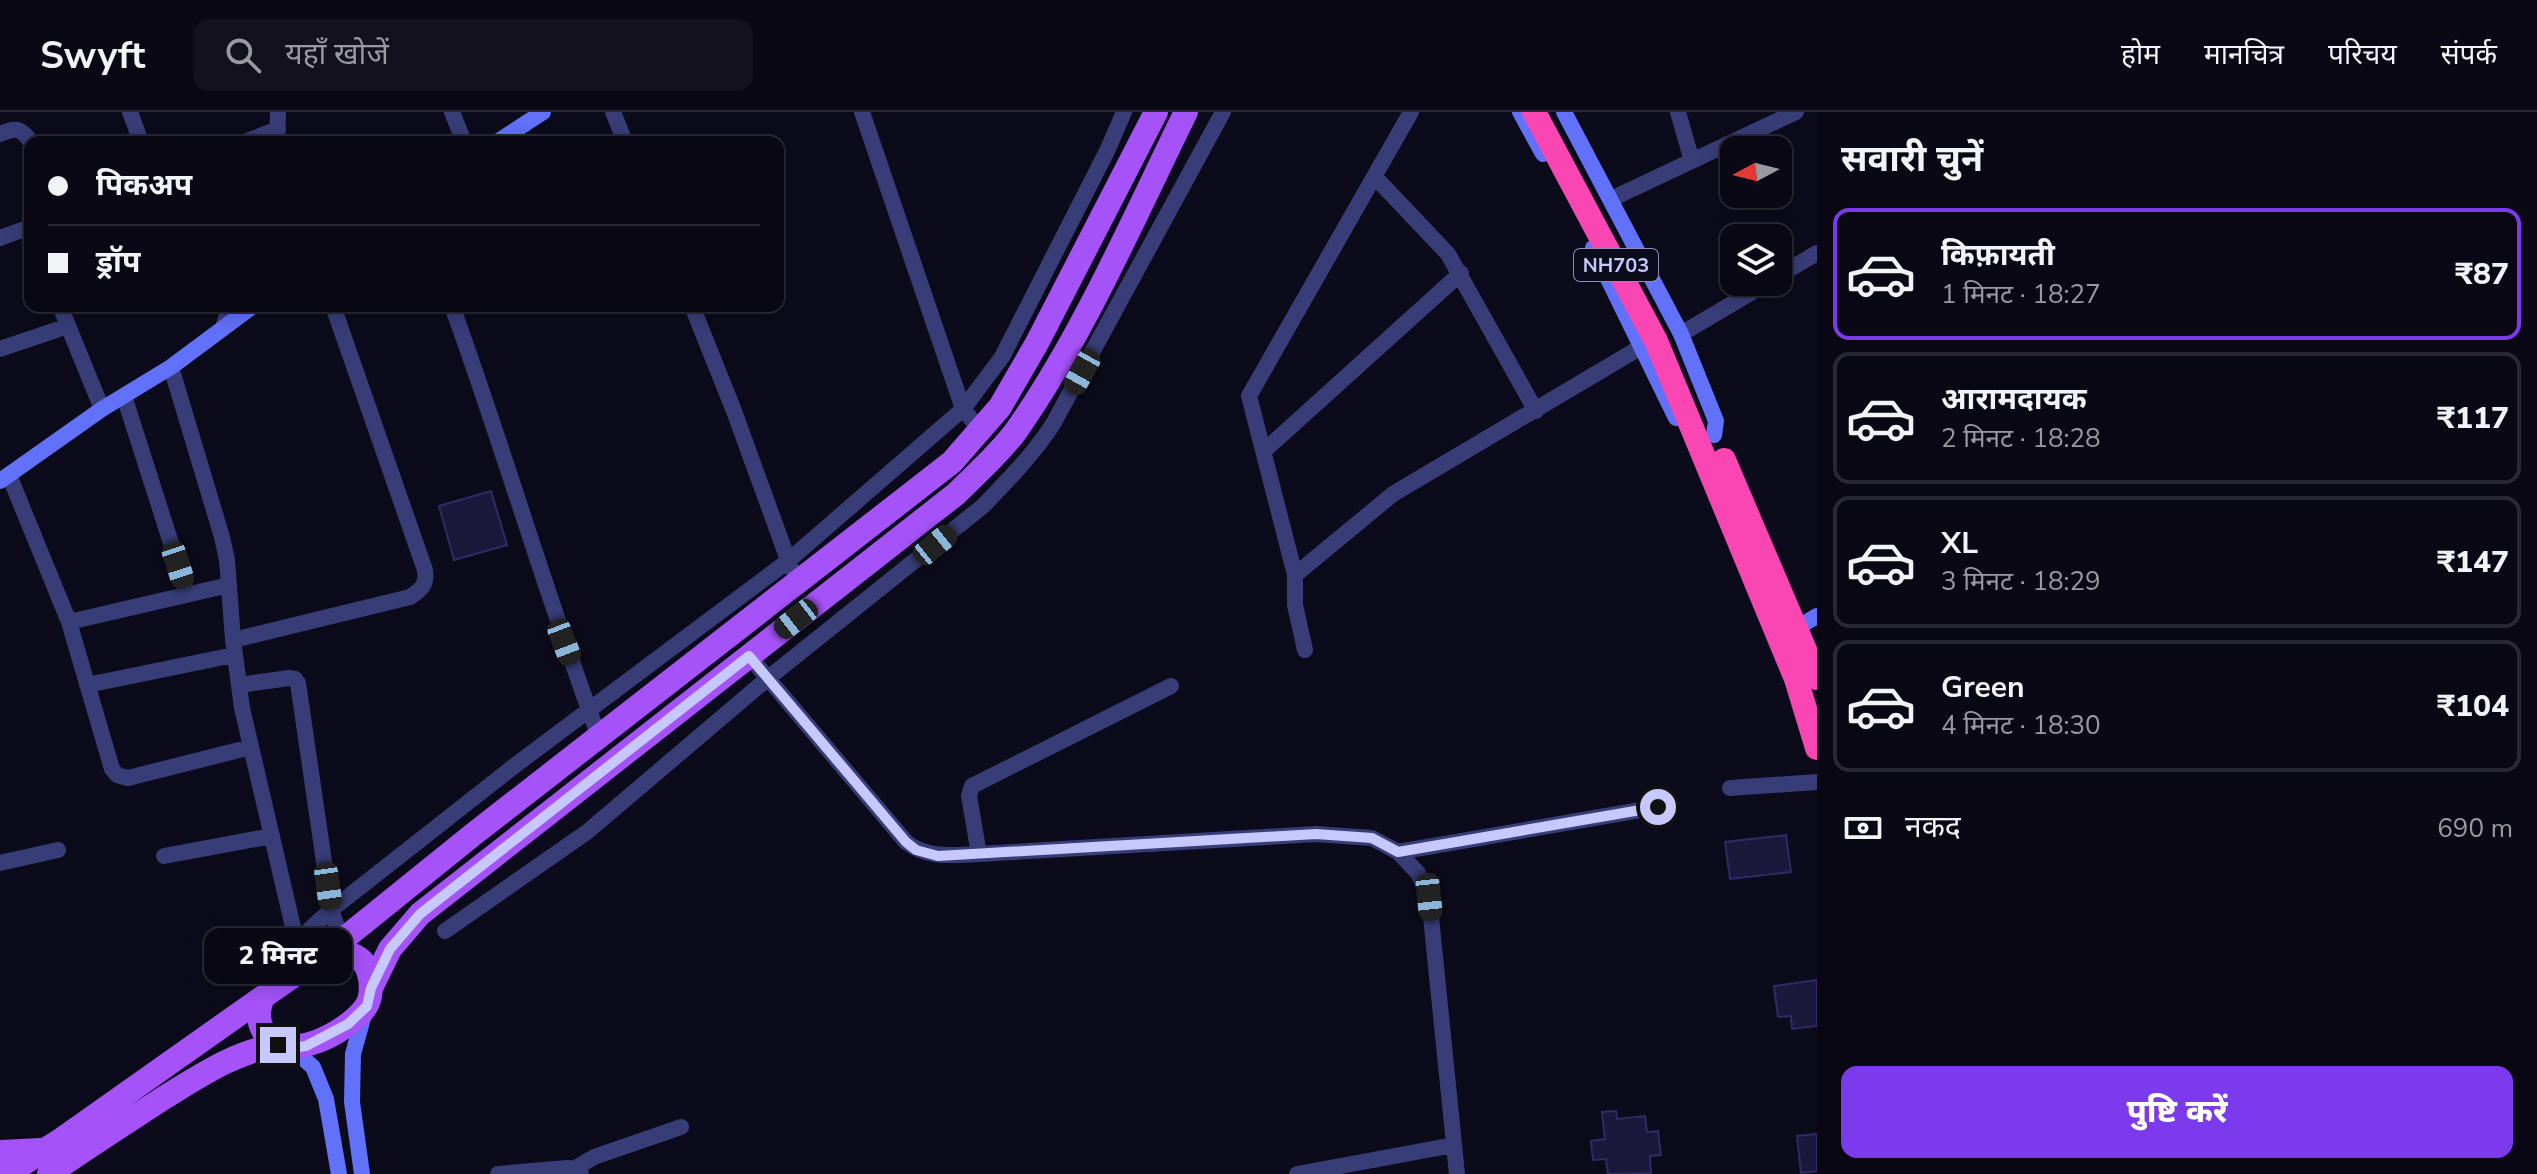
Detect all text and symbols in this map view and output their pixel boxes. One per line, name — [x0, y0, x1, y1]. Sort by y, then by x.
search box — [193, 19, 753, 91]
text: Swyft — [40, 30, 145, 81]
icon: search — [221, 33, 265, 77]
text: यहाँ खोजें — [285, 34, 389, 75]
text: होम — [2121, 36, 2160, 74]
text: मानचित्र — [2204, 36, 2284, 74]
text: परिचय — [2328, 36, 2397, 74]
text: संपर्क — [2441, 36, 2497, 74]
text: सवारी चुनें — [1841, 135, 1983, 184]
north arrow — [1720, 136, 1792, 208]
map controls — [1720, 136, 1792, 296]
text: पिकअप — [96, 165, 192, 206]
button: layers — [1720, 224, 1792, 296]
text: किफ़ायती — [1941, 235, 2055, 276]
icon: car — [1845, 238, 1917, 310]
text: ड्रॉप — [96, 242, 140, 283]
road number: NH703 — [1574, 249, 1658, 281]
text: ₹87 — [2455, 254, 2509, 295]
text: 1 मिनट · 18:27 — [1941, 277, 2101, 312]
car — [1060, 345, 1104, 399]
text: आरामदायक — [1941, 379, 2087, 420]
icon: car — [1845, 382, 1917, 454]
text: ₹117 — [2437, 398, 2509, 439]
text: 2 मिनट · 18:28 — [1941, 421, 2101, 456]
car — [909, 521, 961, 569]
text: XL — [1941, 523, 1978, 564]
icon: car — [1845, 526, 1917, 598]
car — [159, 538, 197, 592]
text: ₹147 — [2437, 542, 2509, 583]
text: 3 मिनट · 18:29 — [1941, 564, 2101, 599]
car — [770, 595, 822, 643]
car — [544, 615, 584, 669]
text: Green — [1941, 667, 2025, 708]
icon: car — [1845, 670, 1917, 742]
text: ₹104 — [2437, 686, 2509, 727]
text: 4 मिनट · 18:30 — [1941, 708, 2101, 743]
route start — [1640, 789, 1676, 825]
icon: cash — [1841, 806, 1885, 850]
text: नकद — [1905, 807, 1961, 848]
text: 690 m — [2437, 811, 2513, 846]
car — [313, 861, 343, 911]
car — [1415, 872, 1443, 922]
callout: 2 मिनट — [204, 929, 352, 985]
text: 2 मिनट — [239, 938, 317, 973]
route end — [260, 1027, 296, 1063]
button: पुष्टि करें — [1841, 1066, 2513, 1158]

